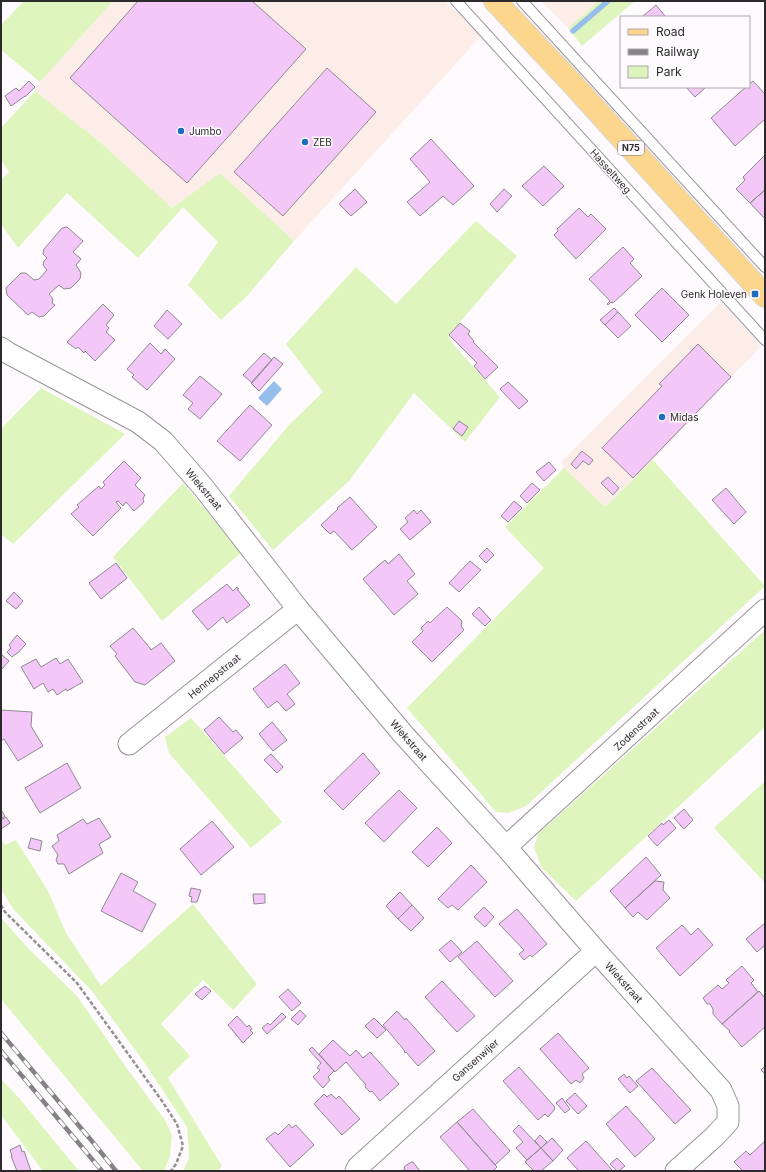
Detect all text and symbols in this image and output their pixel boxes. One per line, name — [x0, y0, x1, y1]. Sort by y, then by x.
legend — [620, 16, 750, 88]
text: Road — [656, 24, 685, 39]
text: Railway — [656, 44, 700, 59]
text: Park — [656, 64, 682, 79]
place label: Jumbo — [189, 125, 222, 137]
marker: Jumbo — [176, 126, 186, 136]
place label: ZEB — [313, 136, 332, 148]
marker: ZEB — [300, 137, 310, 147]
road number: N75 — [618, 141, 644, 155]
street label: Hasseltweg — [588, 146, 634, 196]
place label: Genk Holeven — [681, 288, 747, 300]
marker: Genk Holeven — [750, 289, 760, 299]
place label: Midas — [670, 411, 698, 423]
marker: Midas — [657, 412, 667, 422]
street label: Wiekstraat — [183, 466, 225, 513]
street label: Hennepstraat — [185, 651, 243, 701]
street label: Zodenstraat — [611, 705, 661, 753]
street label: Wiekstraat — [388, 717, 431, 764]
street label: Wiekstraat — [603, 959, 646, 1005]
street label: Gansenwijer — [449, 1036, 501, 1084]

